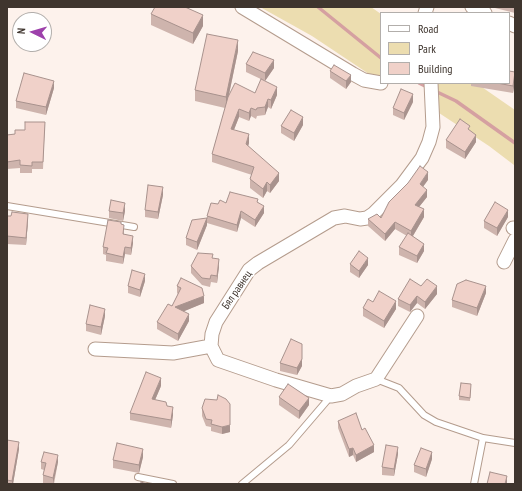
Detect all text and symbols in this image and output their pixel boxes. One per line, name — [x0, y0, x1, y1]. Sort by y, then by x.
north arrow — [12, 12, 52, 52]
legend — [380, 12, 510, 84]
text: Road — [418, 21, 438, 36]
text: N — [14, 27, 28, 35]
text: Park — [418, 41, 436, 56]
text: Building — [418, 61, 453, 76]
street label: Бял равнец — [219, 268, 255, 312]

